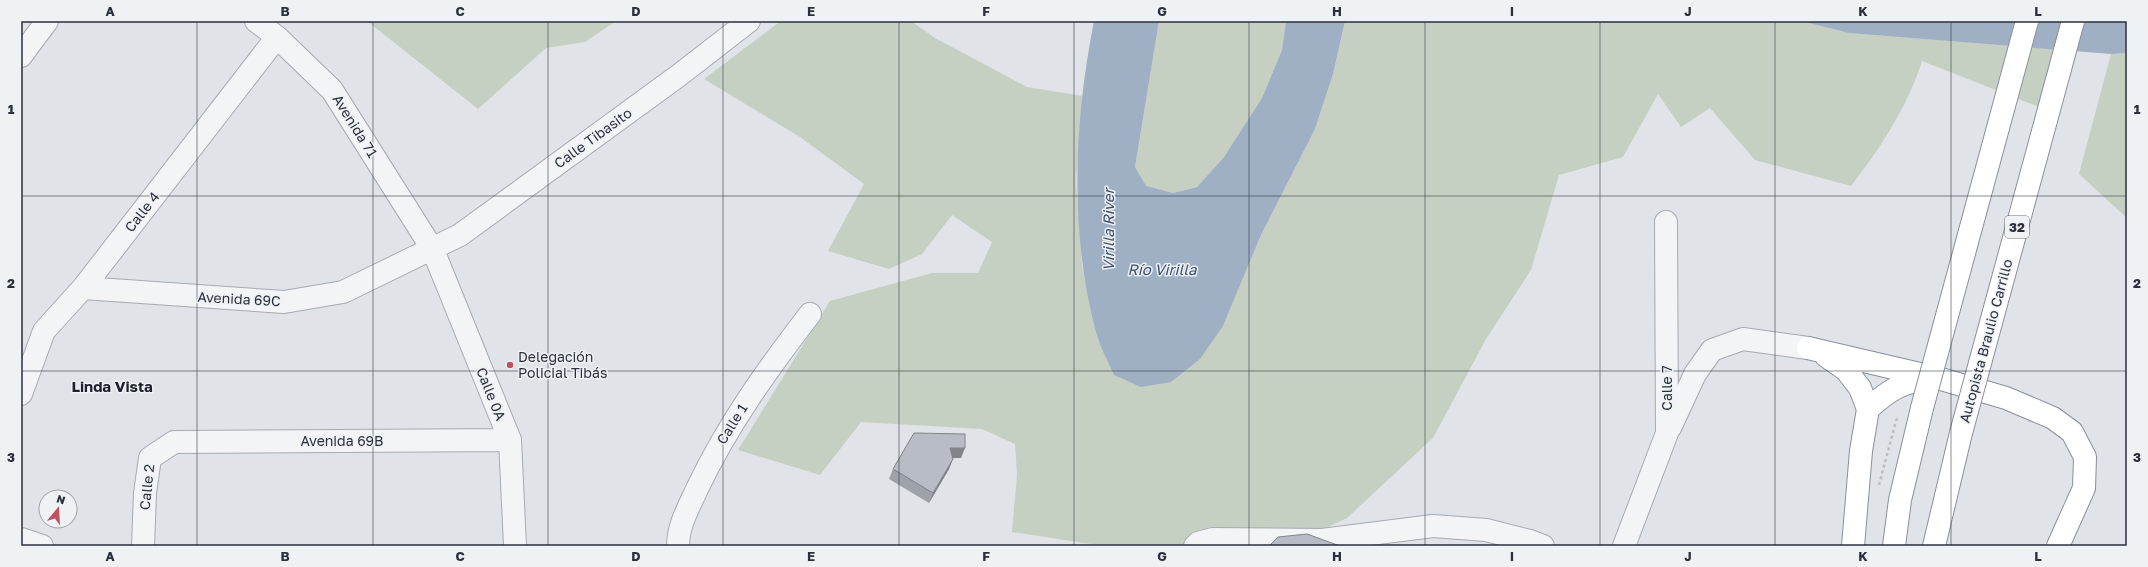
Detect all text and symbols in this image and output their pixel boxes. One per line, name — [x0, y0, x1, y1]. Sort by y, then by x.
text: A — [105, 3, 115, 19]
text: B — [280, 3, 290, 19]
text: C — [455, 3, 465, 19]
text: D — [631, 3, 641, 19]
text: E — [807, 3, 815, 19]
text: F — [982, 3, 990, 19]
text: G — [1157, 3, 1167, 19]
text: H — [1332, 3, 1342, 19]
text: I — [1510, 3, 1514, 19]
text: J — [1684, 3, 1692, 19]
text: K — [1858, 3, 1868, 19]
text: L — [2034, 3, 2042, 19]
street label: Avenida 71 — [329, 91, 382, 160]
text: 1 — [8, 101, 15, 117]
text: 1 — [2134, 101, 2141, 117]
street label: Calle Tibasito — [550, 104, 635, 172]
water label: Virilla River — [1099, 187, 1117, 271]
street label: Calle 4 — [121, 188, 163, 235]
road number: 32 — [2005, 216, 2029, 238]
street label: Autopista Braulio Carrillo — [1955, 257, 2016, 425]
water label: Río Virilla — [1128, 260, 1197, 278]
text: 2 — [7, 275, 15, 291]
text: 2 — [2133, 275, 2141, 291]
street label: Avenida 69C — [197, 288, 281, 309]
place label: Delegación Policial Tibás — [518, 348, 607, 381]
marker: Delegación Policial Tibás — [505, 360, 515, 370]
street label: Calle 0A — [473, 365, 510, 423]
street label: Calle 7 — [1658, 365, 1675, 411]
district label: Linda Vista — [71, 377, 153, 395]
street label: Calle 1 — [713, 400, 751, 447]
street label: Avenida 69B — [301, 432, 383, 449]
text: 3 — [7, 449, 15, 465]
text: 3 — [2133, 449, 2141, 465]
street label: Calle 2 — [136, 463, 157, 511]
north arrow — [38, 489, 78, 529]
text: N — [55, 492, 67, 506]
text: A — [105, 548, 115, 564]
text: B — [280, 548, 290, 564]
text: C — [455, 548, 465, 564]
text: D — [631, 548, 641, 564]
text: E — [807, 548, 815, 564]
text: F — [982, 548, 990, 564]
text: G — [1157, 548, 1167, 564]
text: H — [1332, 548, 1342, 564]
text: I — [1510, 548, 1514, 564]
text: J — [1684, 548, 1692, 564]
text: K — [1858, 548, 1868, 564]
text: L — [2034, 548, 2042, 564]

